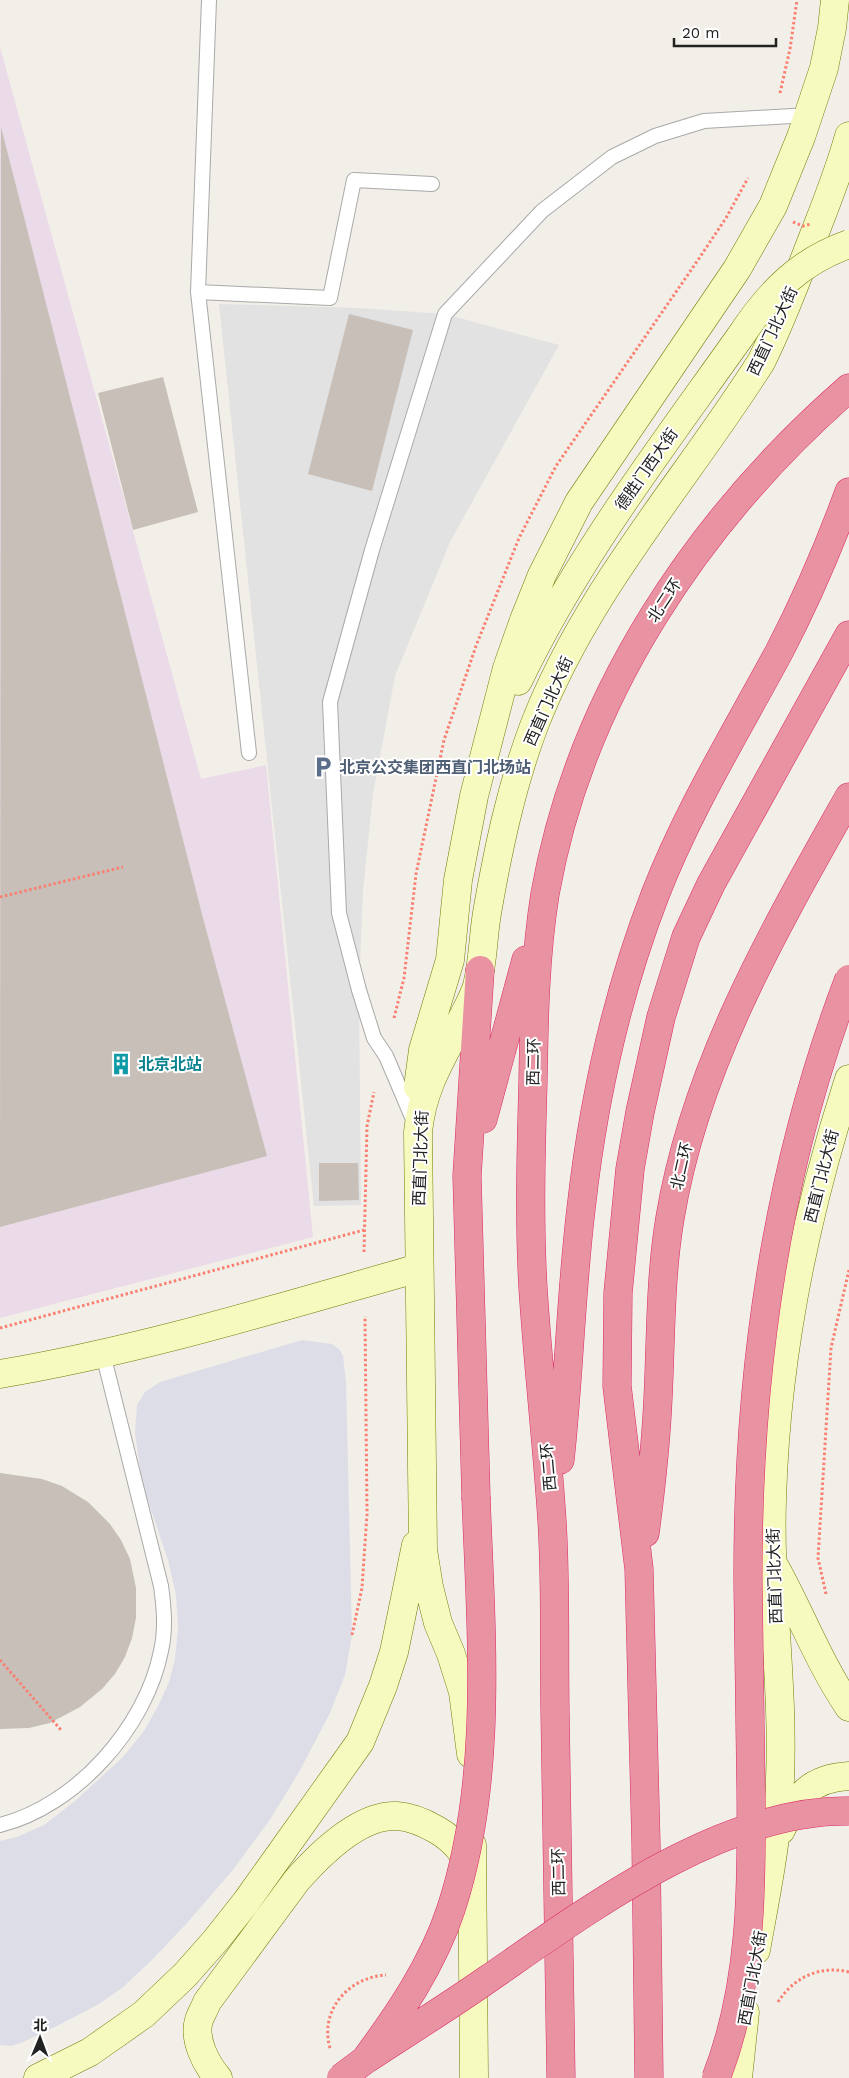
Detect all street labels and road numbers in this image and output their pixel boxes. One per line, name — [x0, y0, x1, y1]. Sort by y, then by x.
street label: 西直门北大街 — [744, 284, 801, 379]
street label: 德胜门西大街 — [611, 425, 682, 514]
street label: 北二环 — [643, 575, 685, 626]
street label: 西直门北大街 — [520, 653, 577, 749]
street label: 西二环 — [524, 1038, 543, 1086]
street label: 西直门北大街 — [409, 1110, 432, 1206]
street label: 西直门北大街 — [801, 1127, 842, 1225]
street label: 北二环 — [667, 1141, 696, 1192]
street label: 西二环 — [537, 1442, 560, 1492]
street label: 西直门北大街 — [763, 1528, 786, 1624]
street label: 西二环 — [549, 1848, 568, 1896]
street label: 西直门北大街 — [735, 1929, 770, 2027]

